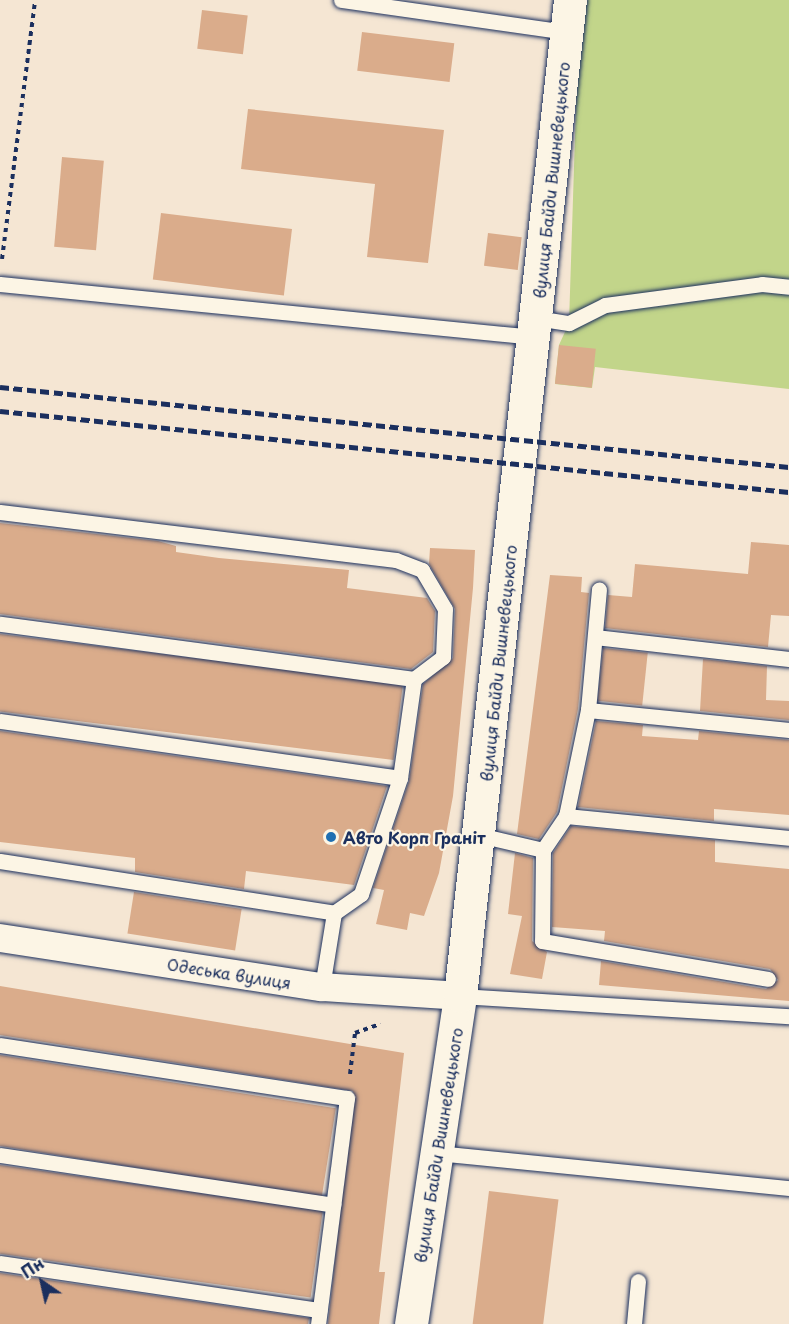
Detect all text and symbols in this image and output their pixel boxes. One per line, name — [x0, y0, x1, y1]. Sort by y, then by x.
street label: вулиця Байди Вишневецького — [529, 60, 573, 300]
street label: вулиця Байди Вишневецького — [476, 543, 520, 783]
place label: Авто Корп Граніт — [343, 827, 486, 847]
marker: Авто Корп Граніт — [324, 830, 338, 844]
street label: Одеська вулиця — [165, 954, 293, 992]
street label: вулиця Байди Вишневецького — [410, 1025, 466, 1265]
text: Пн — [16, 1251, 48, 1284]
north arrow — [12, 1252, 72, 1312]

